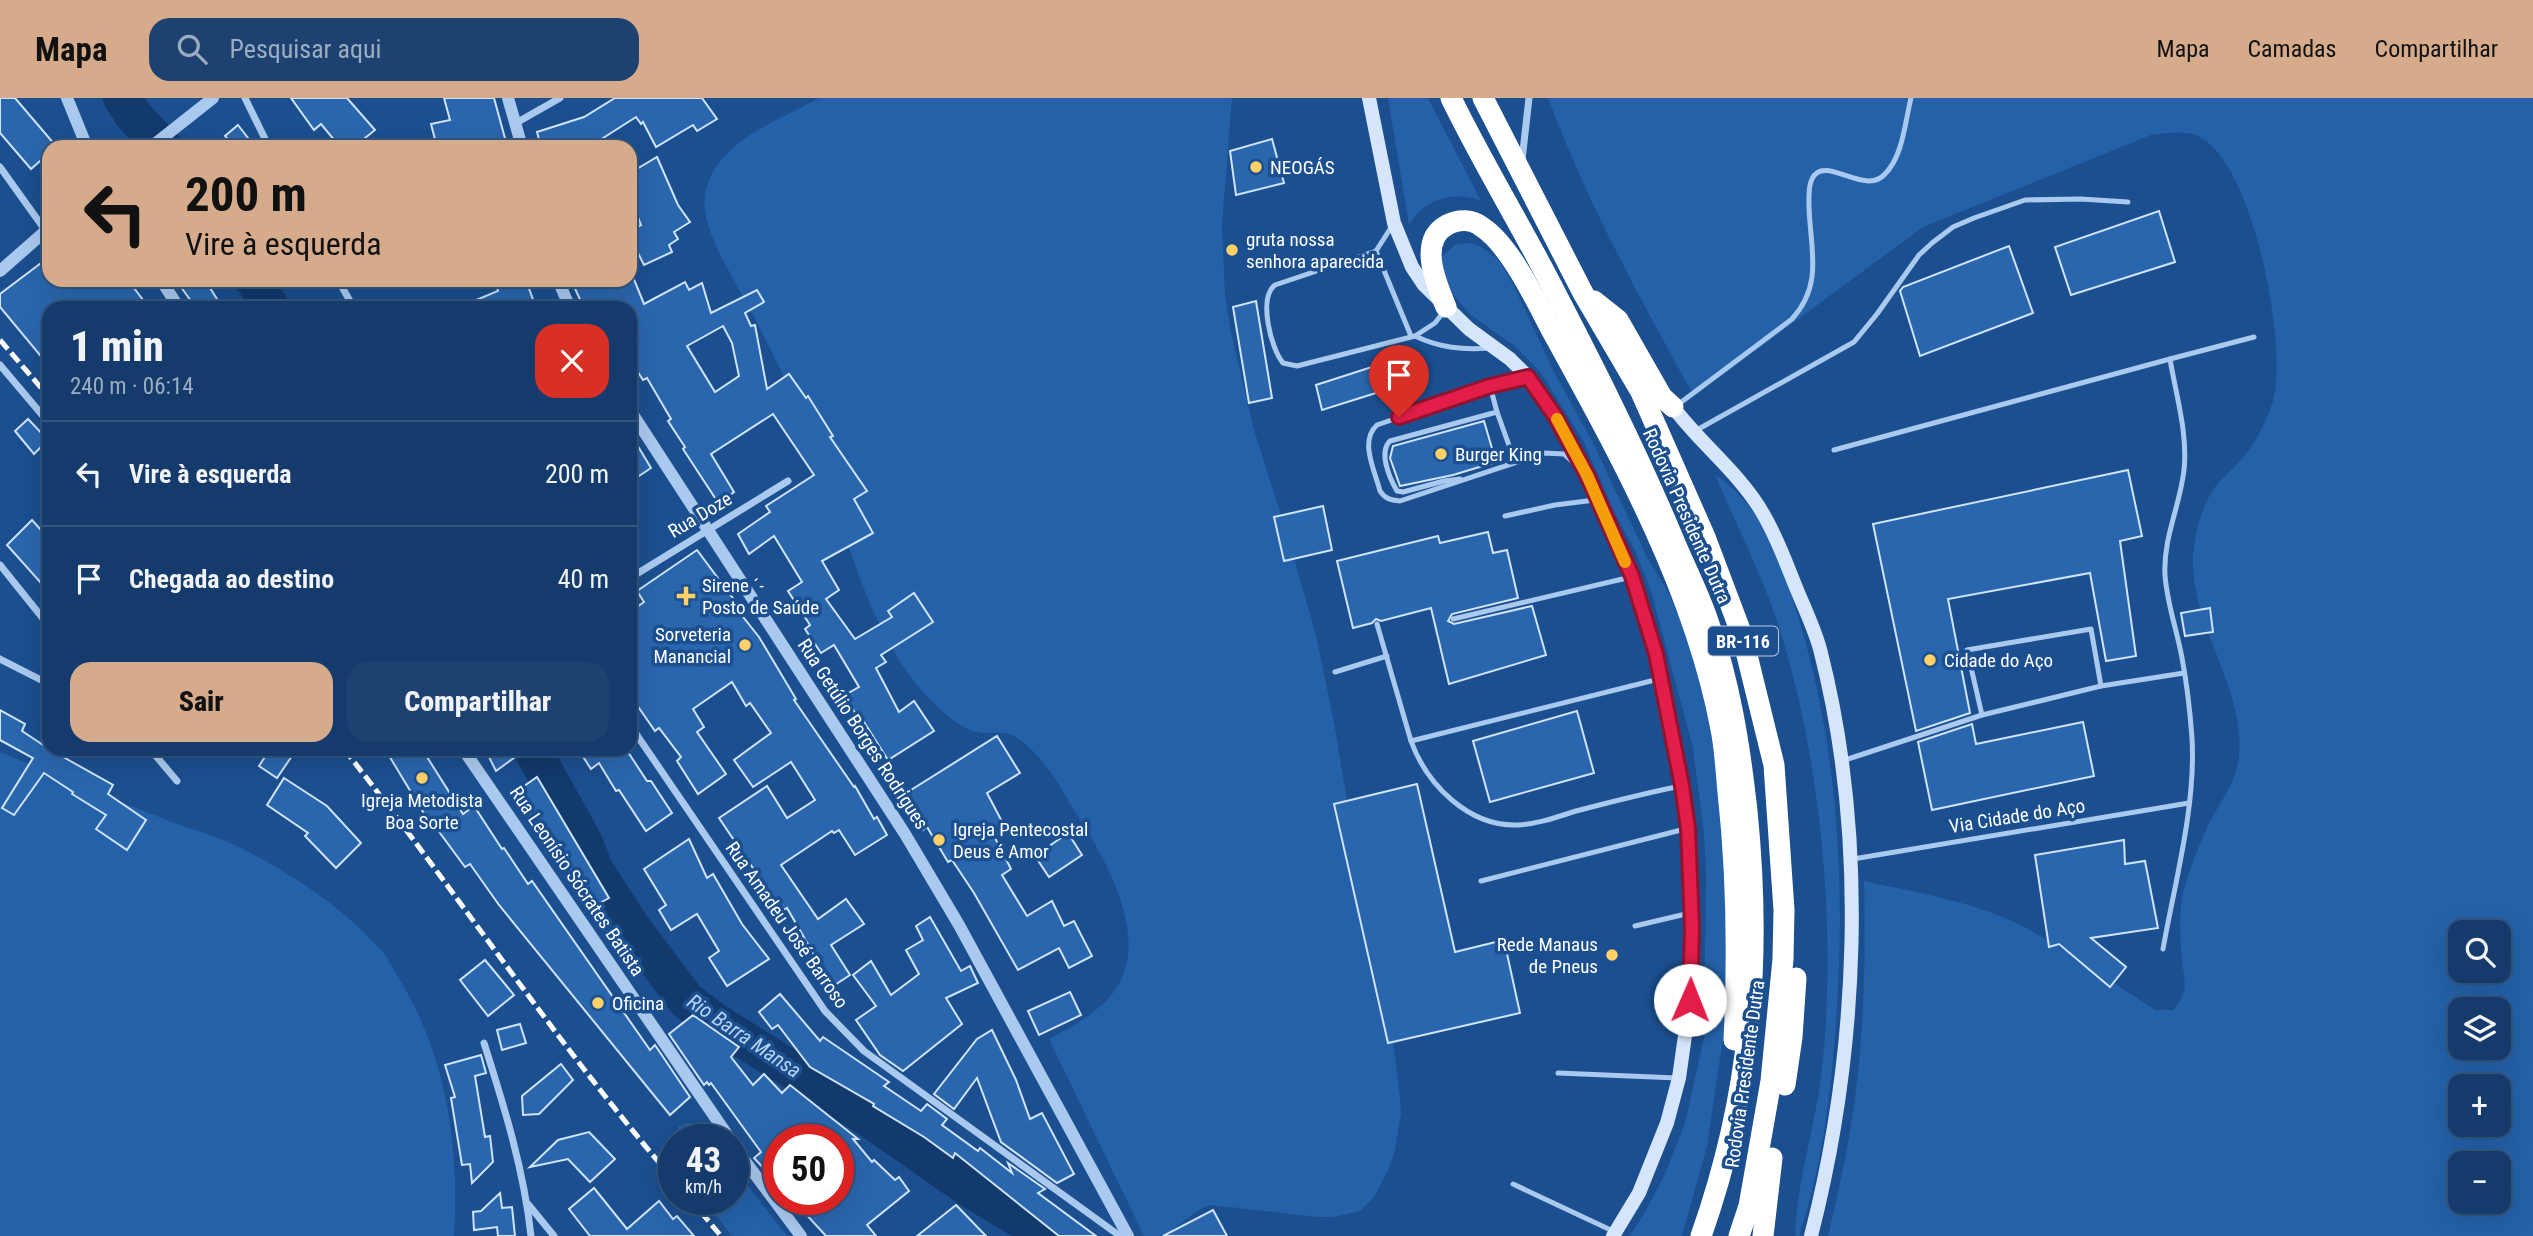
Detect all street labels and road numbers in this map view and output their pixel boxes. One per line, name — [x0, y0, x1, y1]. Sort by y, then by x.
street label: Rodovia Presidente Dutra — [1638, 425, 1736, 607]
street label: Rua Doze — [664, 487, 736, 543]
road number: BR-116 — [1708, 626, 1778, 656]
street label: Rua Getúlio Borges Rodrigues — [793, 634, 933, 834]
street label: Rua Leonísio Sócrates Batista — [505, 782, 649, 980]
street label: Via Cidade do Aço — [1947, 794, 2087, 838]
street label: Rua Amadeu José Barroso — [721, 837, 853, 1013]
street label: Rodovia Presidente Dutra — [1720, 979, 1770, 1169]

